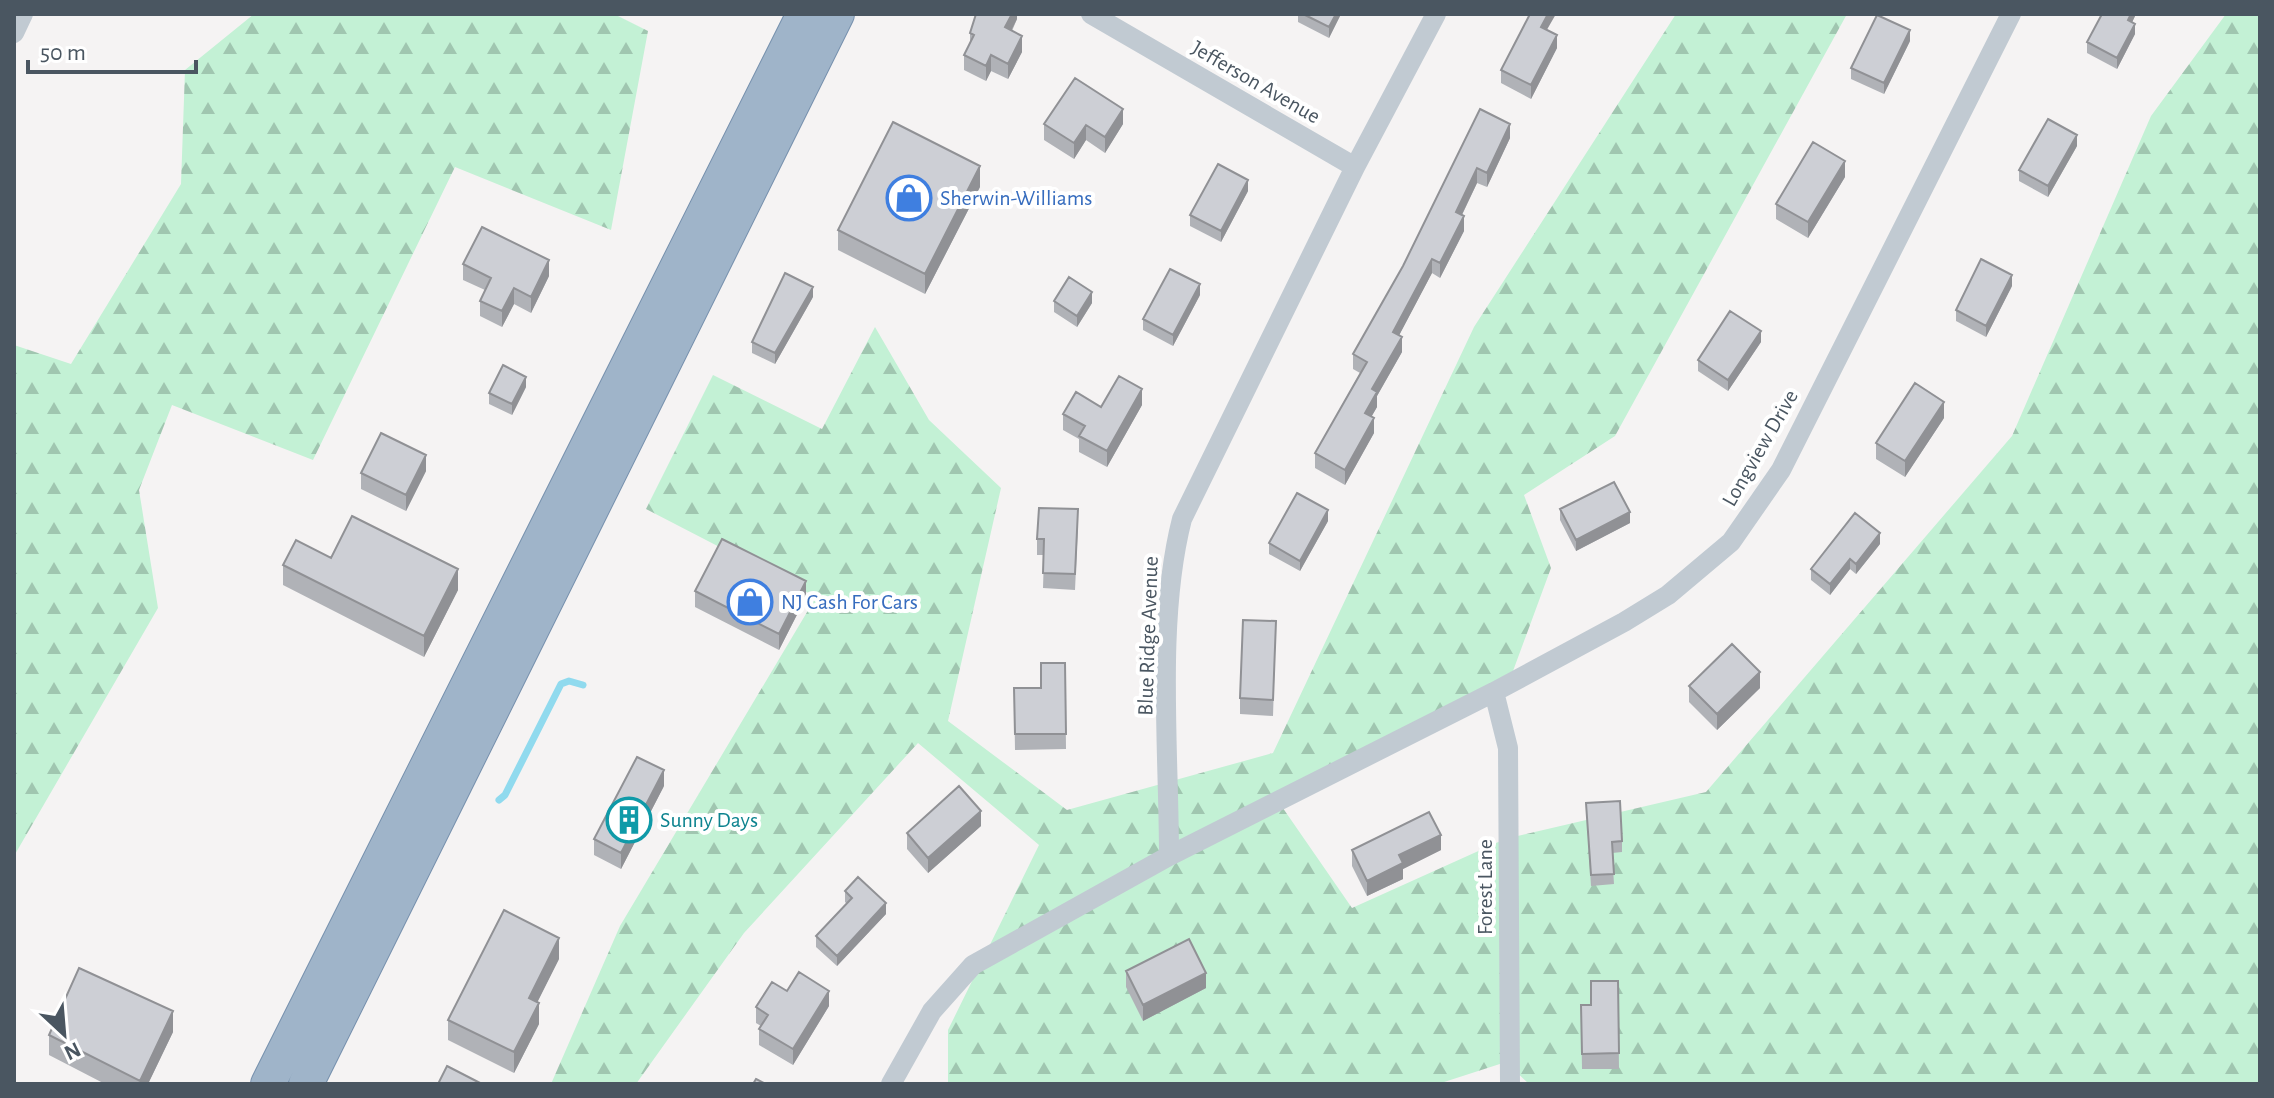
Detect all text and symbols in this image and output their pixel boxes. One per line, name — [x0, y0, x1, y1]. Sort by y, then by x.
scale bar — [28, 24, 196, 74]
street label: Jefferson Avenue — [1188, 36, 1324, 128]
text: 50 m — [40, 41, 86, 65]
shop icon: Sherwin-Williams — [885, 174, 933, 222]
place label: Sherwin-Williams — [940, 187, 1092, 209]
street label: Longview Drive — [1718, 386, 1802, 510]
street label: Blue Ridge Avenue — [1134, 556, 1162, 716]
shop icon: NJ Cash For Cars — [726, 578, 774, 626]
place label: NJ Cash For Cars — [781, 591, 918, 613]
building icon: Sunny Days — [605, 796, 653, 844]
place label: Sunny Days — [660, 809, 758, 831]
street label: Forest Lane — [1474, 839, 1496, 935]
north arrow — [24, 994, 104, 1074]
text: N — [61, 1038, 84, 1064]

